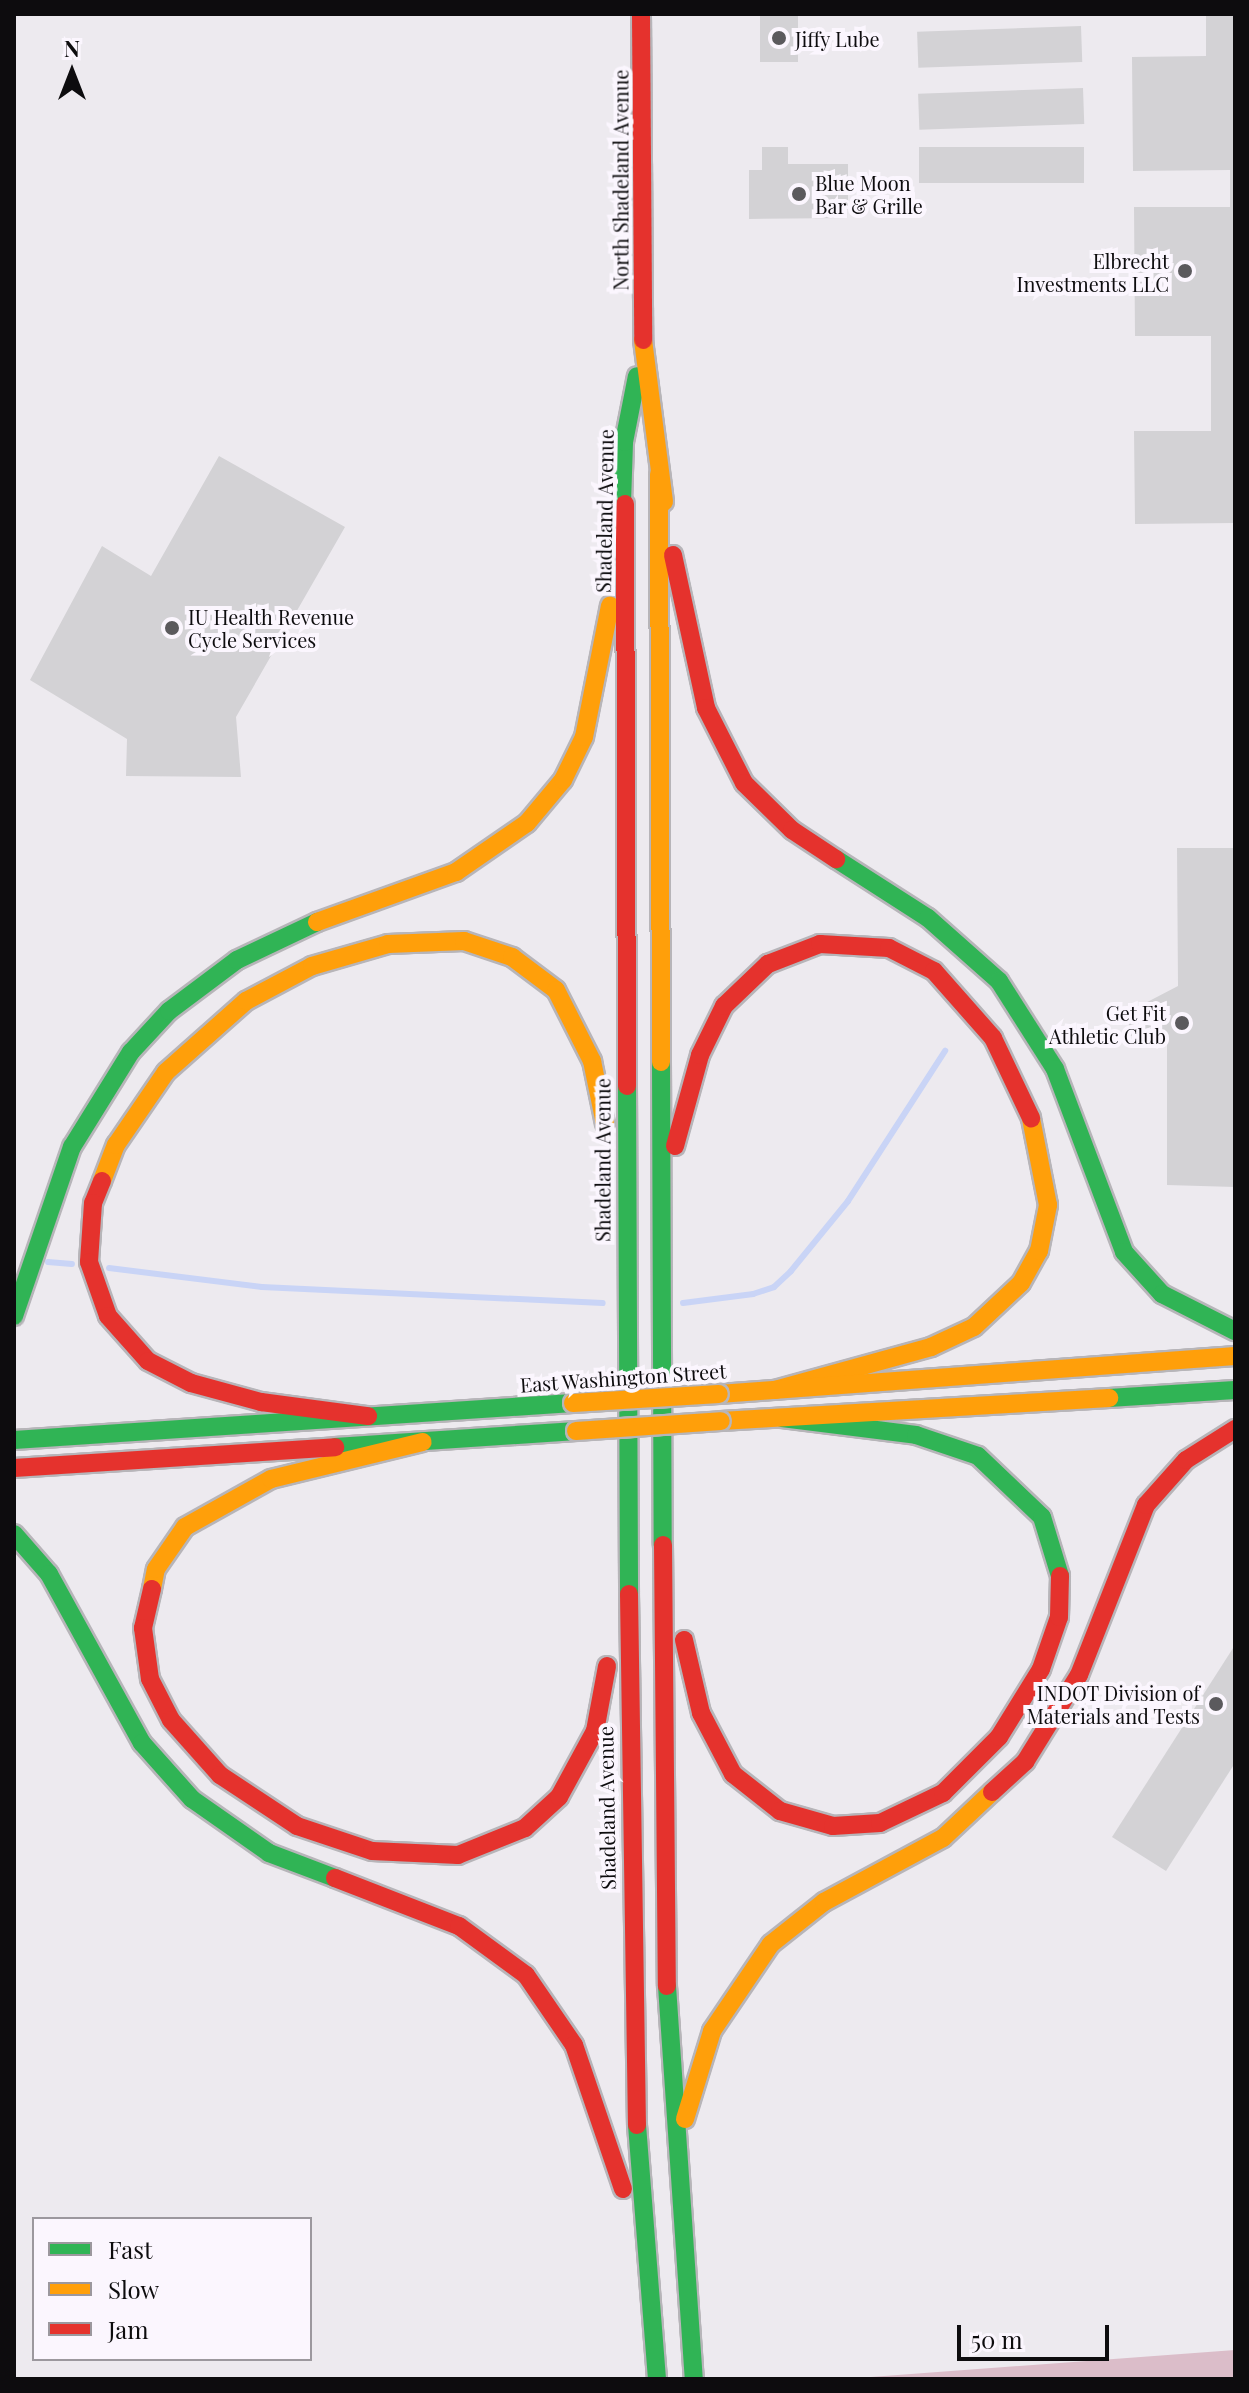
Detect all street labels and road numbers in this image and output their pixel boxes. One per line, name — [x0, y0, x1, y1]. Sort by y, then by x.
street label: North Shadeland Avenue — [608, 69, 632, 291]
street label: Shadeland Avenue — [591, 429, 617, 593]
street label: Shadeland Avenue — [590, 1078, 614, 1242]
street label: East Washington Street — [519, 1358, 727, 1396]
street label: Shadeland Avenue — [593, 1726, 619, 1890]

